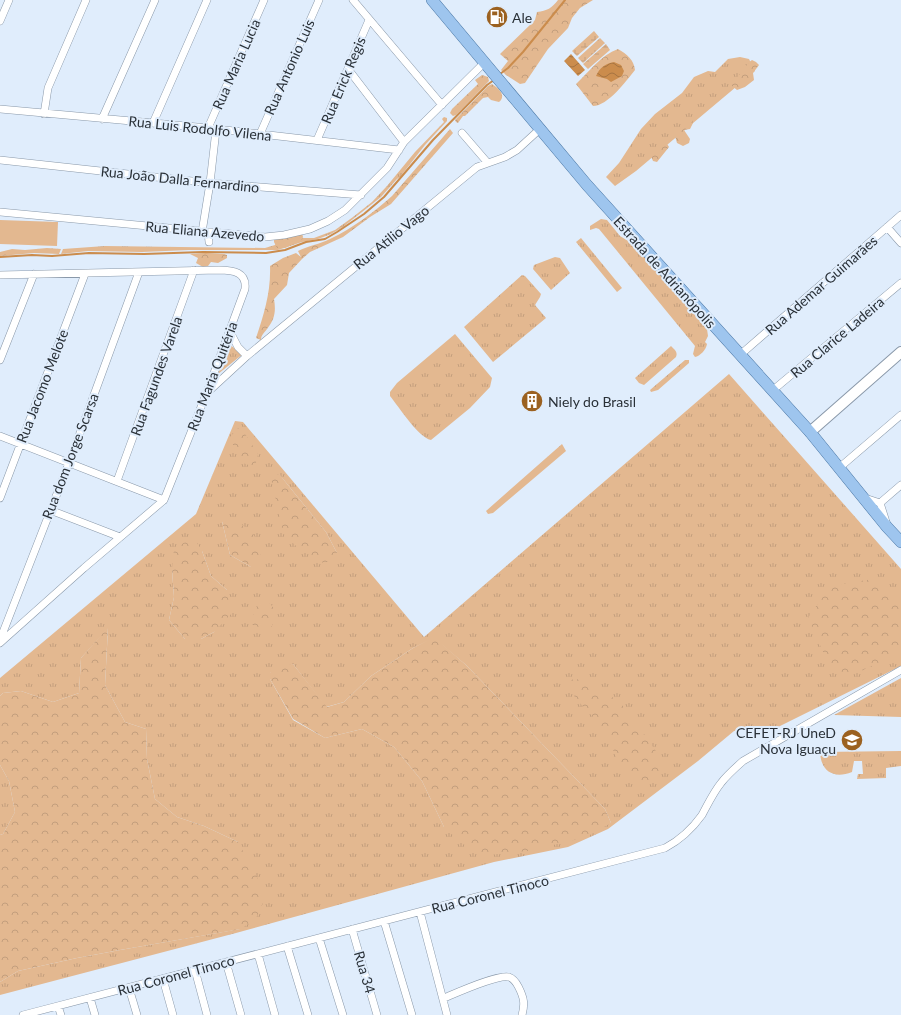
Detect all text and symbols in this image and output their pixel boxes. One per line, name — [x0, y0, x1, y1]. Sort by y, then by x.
fuel station icon: Ale — [484, 4, 510, 30]
place label: Ale — [512, 9, 532, 26]
street label: Rua Maria Lucia — [208, 16, 264, 112]
street label: Rua Antonio Luis — [260, 16, 318, 118]
street label: Rua Erick Regis — [317, 34, 369, 126]
street label: Rua Luis Rodolfo Vilena — [128, 112, 272, 144]
street label: Rua João Dalla Fernardino — [100, 162, 260, 196]
street label: Rua Atilio Vago — [350, 201, 432, 273]
street label: Estrada de Adrianópolis — [610, 213, 720, 331]
street label: Rua Eliana Azevedo — [145, 217, 265, 245]
street label: Rua Ademar Guimarães — [761, 232, 881, 338]
street label: Rua Clarice Ladeira — [787, 293, 887, 381]
street label: Rua Fagundes Varela — [126, 314, 186, 438]
street label: Rua Maria Quitéria — [183, 319, 241, 433]
street label: Rua Jacomo Melote — [13, 327, 71, 445]
building icon: Niely do Brasil — [519, 388, 545, 414]
street label: Rua dom Jorge Scarsa — [38, 391, 102, 521]
place label: Niely do Brasil — [548, 393, 636, 410]
place label: CEFET-RJ UneD Nova Iguaçu — [736, 724, 836, 757]
school or university icon: CEFET-RJ UneD Nova Iguaçu — [839, 727, 865, 753]
street label: Rua Coronel Tinoco — [430, 871, 550, 917]
street label: Rua 34 — [351, 949, 379, 995]
street label: Rua Coronel Tinoco — [116, 951, 236, 999]

